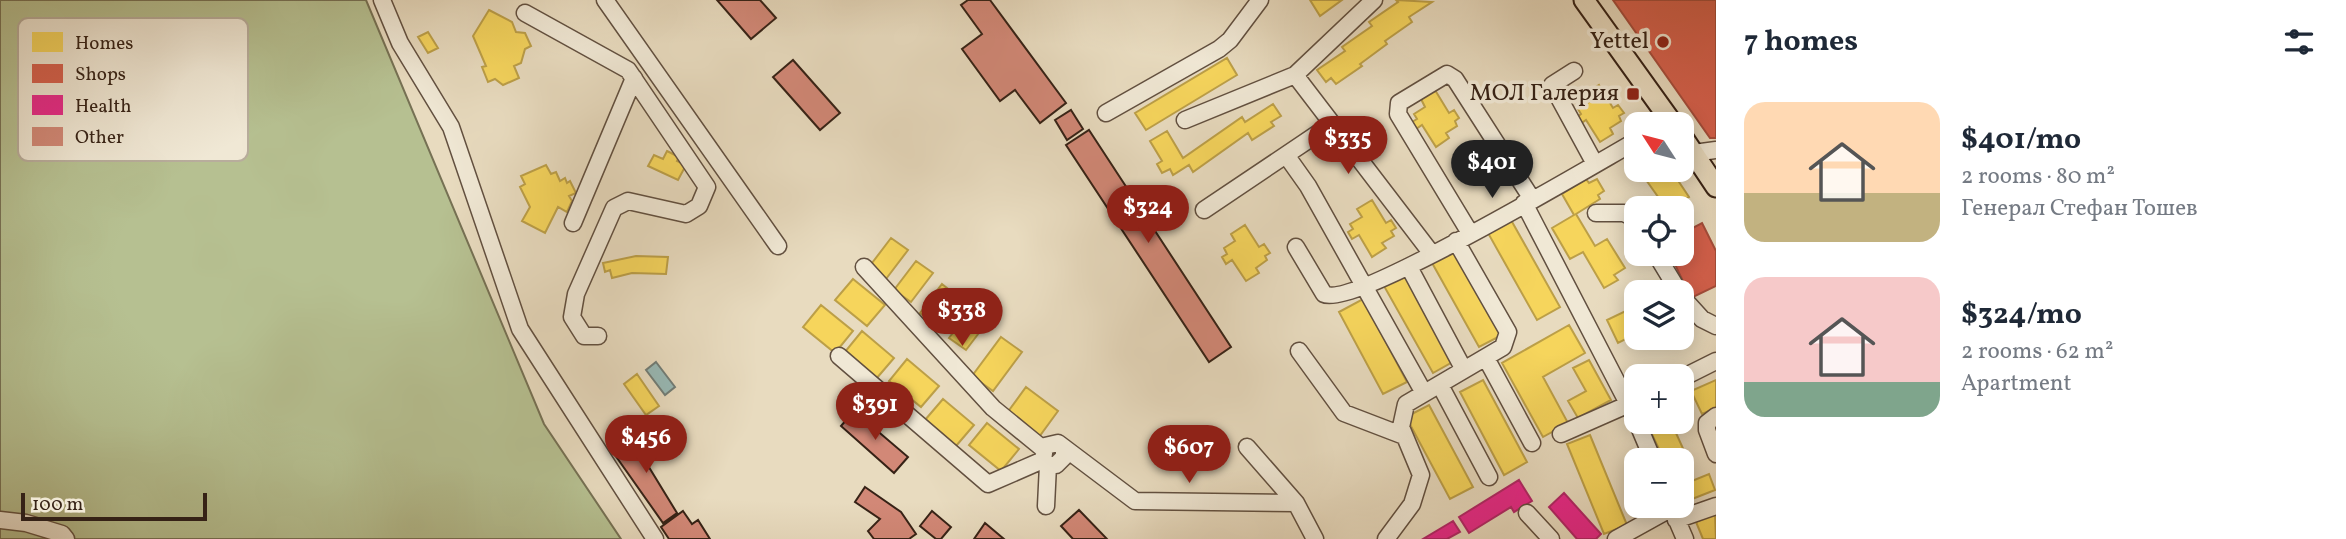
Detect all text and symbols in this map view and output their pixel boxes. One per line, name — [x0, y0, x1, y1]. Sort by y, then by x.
legend — [18, 18, 248, 161]
text: 7 homes — [1744, 21, 1858, 63]
icon: filters — [2280, 23, 2318, 61]
place label: Yettel — [1590, 25, 1649, 59]
text: Homes — [75, 31, 133, 57]
marker: Yettel — [1655, 34, 1671, 50]
text: Shops — [75, 62, 126, 88]
place label: МОЛ Галерия — [1469, 77, 1619, 111]
marker: МОЛ Галерия — [1625, 86, 1641, 102]
text: Health — [75, 94, 131, 120]
north arrow — [1624, 112, 1694, 182]
map controls — [1624, 112, 1694, 518]
pin: $335 — [1307, 116, 1389, 176]
text: $401/mo — [1961, 119, 2081, 161]
text: $335 — [1324, 123, 1372, 155]
text: Other — [75, 125, 124, 151]
icon: home — [1800, 130, 1884, 214]
pin: $401 — [1451, 140, 1533, 200]
text: $401 — [1467, 147, 1517, 179]
text: 2 rooms · 80 m² — [1961, 161, 2115, 193]
pin: $324 — [1107, 186, 1189, 245]
text: $324 — [1123, 192, 1173, 224]
text: Генерал Стефан Тошев — [1961, 193, 2198, 225]
button: locate — [1624, 196, 1694, 266]
button: layers — [1624, 280, 1694, 350]
pin: $338 — [921, 288, 1003, 348]
text: $324/mo — [1961, 294, 2082, 336]
text: $338 — [938, 295, 986, 327]
icon: home — [1800, 305, 1884, 389]
text: 2 rooms · 62 m² — [1961, 336, 2113, 368]
button: + — [1624, 364, 1694, 434]
text: Apartment — [1961, 368, 2072, 400]
pin: $391 — [834, 382, 916, 442]
text: $391 — [852, 389, 898, 421]
pin: $456 — [605, 416, 687, 475]
text: $456 — [621, 422, 671, 454]
pin: $607 — [1148, 426, 1230, 485]
text: $607 — [1164, 432, 1214, 464]
button: − — [1624, 448, 1694, 518]
scale bar — [21, 490, 206, 522]
text: 100 m — [32, 492, 83, 518]

